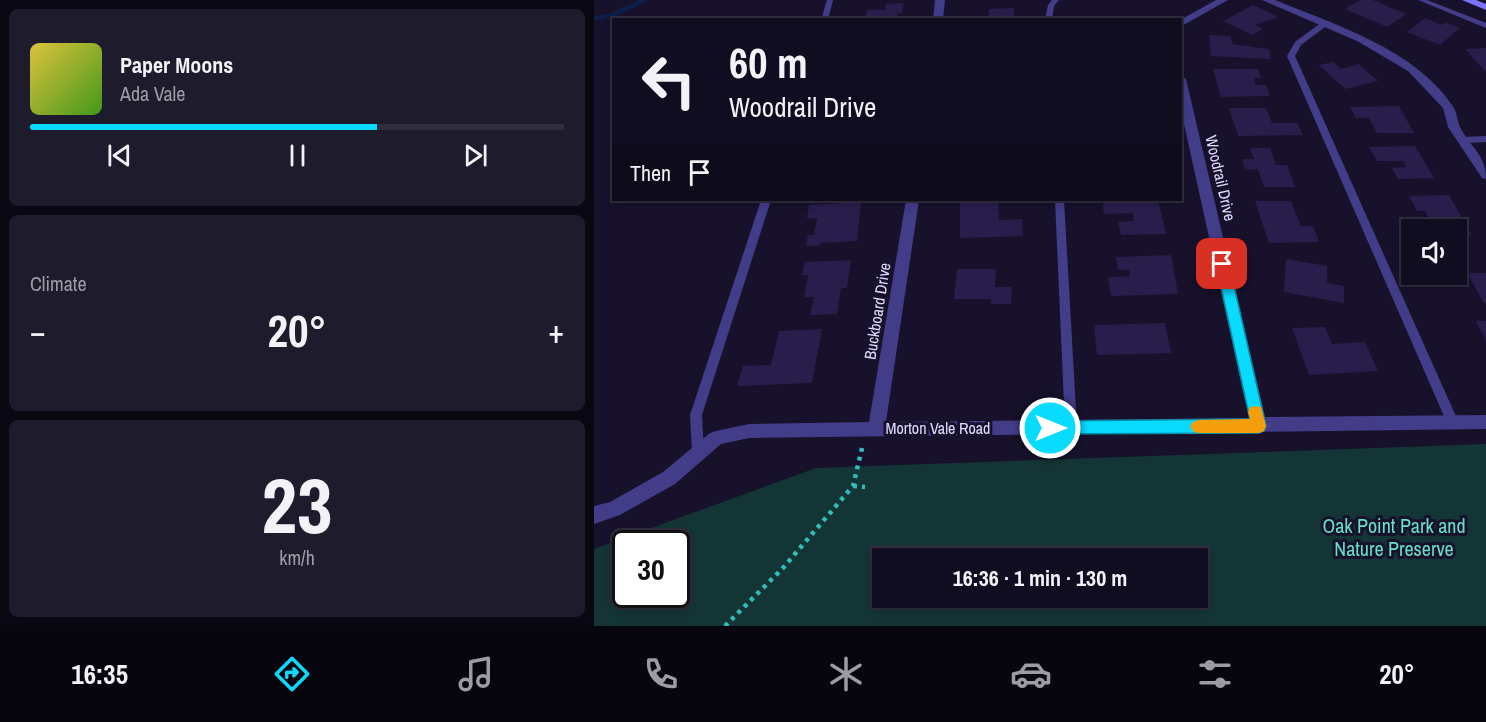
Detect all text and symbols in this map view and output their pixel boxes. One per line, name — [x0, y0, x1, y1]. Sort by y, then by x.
text: 60 m — [729, 35, 808, 91]
icon: left — [630, 42, 708, 120]
text: Paper Moons — [120, 50, 233, 80]
text: Ada Vale — [120, 80, 185, 107]
text: Woodrail Drive — [729, 89, 876, 125]
street label: Woodrail Drive — [1200, 133, 1242, 223]
icon: previous — [103, 139, 136, 172]
icon: pause — [281, 139, 314, 172]
icon: next — [459, 139, 492, 172]
icon: arrive — [683, 156, 716, 189]
text: Then — [630, 158, 671, 188]
map controls — [1401, 219, 1467, 285]
button: sound — [1401, 219, 1467, 285]
pin — [1196, 238, 1247, 289]
icon: arrive — [1205, 247, 1238, 280]
street label: Buckboard Drive — [858, 261, 896, 361]
text: Climate — [30, 270, 87, 297]
text: 20° — [267, 300, 327, 361]
text: − — [30, 309, 46, 353]
text: + — [548, 309, 564, 353]
position arrow — [1018, 396, 1082, 460]
street label: Morton Vale Road — [886, 417, 990, 439]
text: 23 — [261, 452, 333, 557]
park label: Oak Point Park and Nature Preserve — [1322, 512, 1466, 562]
speed limit sign: 30 — [612, 530, 690, 608]
text: km/h — [279, 544, 315, 571]
text: 16:36 · 1 min · 130 m — [953, 563, 1127, 593]
icon: directions — [271, 653, 313, 695]
icon: music — [455, 653, 497, 695]
icon: phone — [640, 653, 682, 695]
icon: climate — [825, 653, 867, 695]
icon: car — [1010, 653, 1052, 695]
icon: filters — [1194, 653, 1236, 695]
text: 16:35 — [71, 656, 128, 692]
text: 20° — [1379, 656, 1415, 692]

